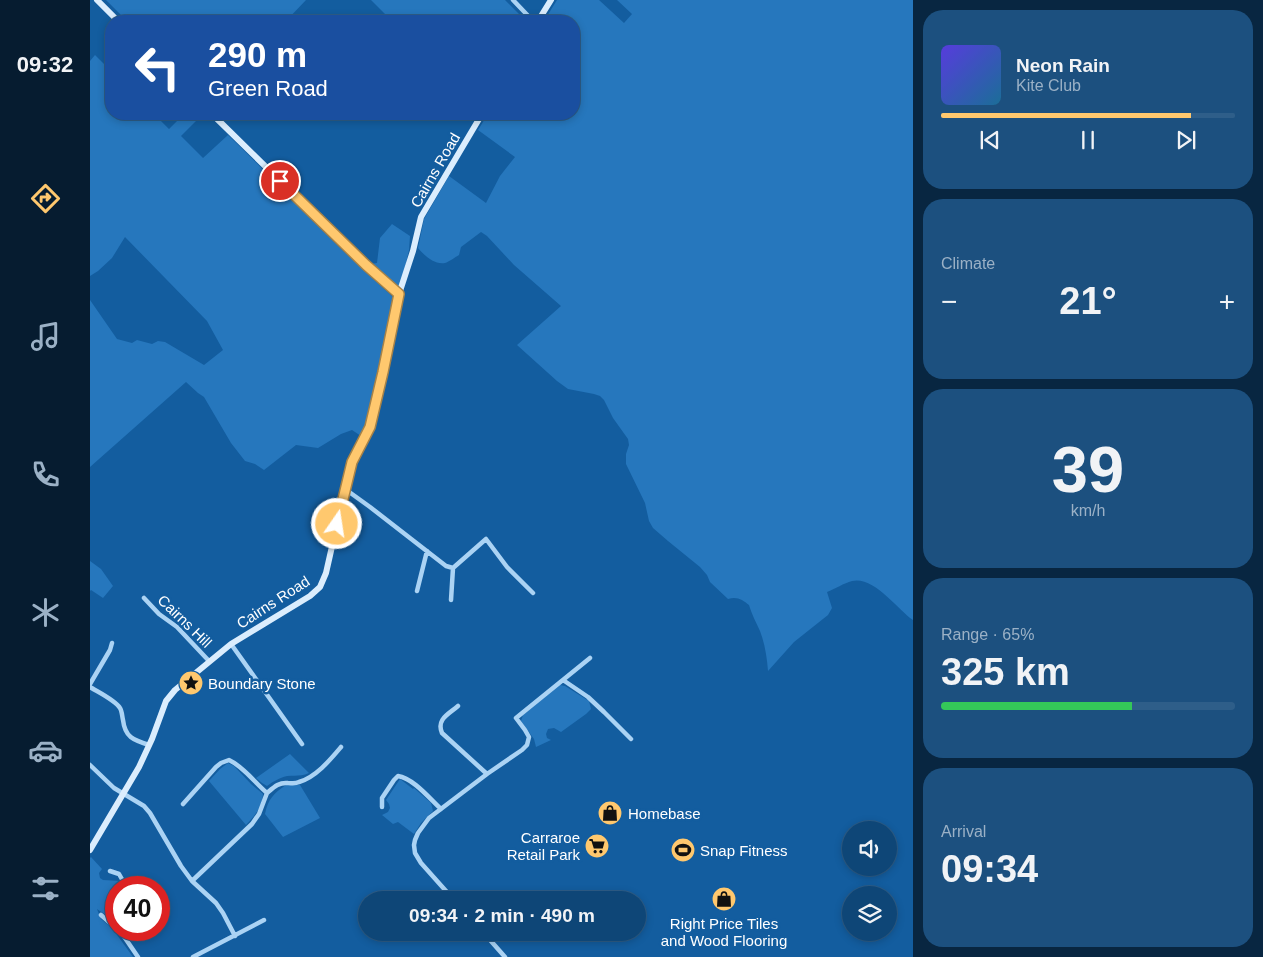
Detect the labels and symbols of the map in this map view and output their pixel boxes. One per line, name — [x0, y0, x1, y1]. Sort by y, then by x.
street label: Cairns Road — [407, 130, 463, 210]
pin — [259, 160, 301, 202]
position arrow — [310, 497, 362, 549]
street label: Cairns Road — [233, 572, 313, 632]
street label: Cairns Hill — [155, 591, 215, 651]
place icon: Boundary Stone — [178, 670, 204, 696]
place label: Boundary Stone — [208, 675, 316, 692]
shop icon: Homebase — [597, 800, 623, 826]
place label: Homebase — [628, 805, 701, 822]
place label: Carraroe Retail Park — [507, 829, 581, 863]
supermarket icon: Carraroe Retail Park — [584, 833, 610, 859]
sports icon: Snap Fitness — [670, 837, 696, 863]
place label: Snap Fitness — [700, 842, 788, 859]
speed limit sign: 40 — [105, 876, 170, 941]
shop icon: Right Price Tiles and Wood Flooring — [711, 886, 737, 912]
place label: Right Price Tiles and Wood Flooring — [661, 915, 787, 949]

